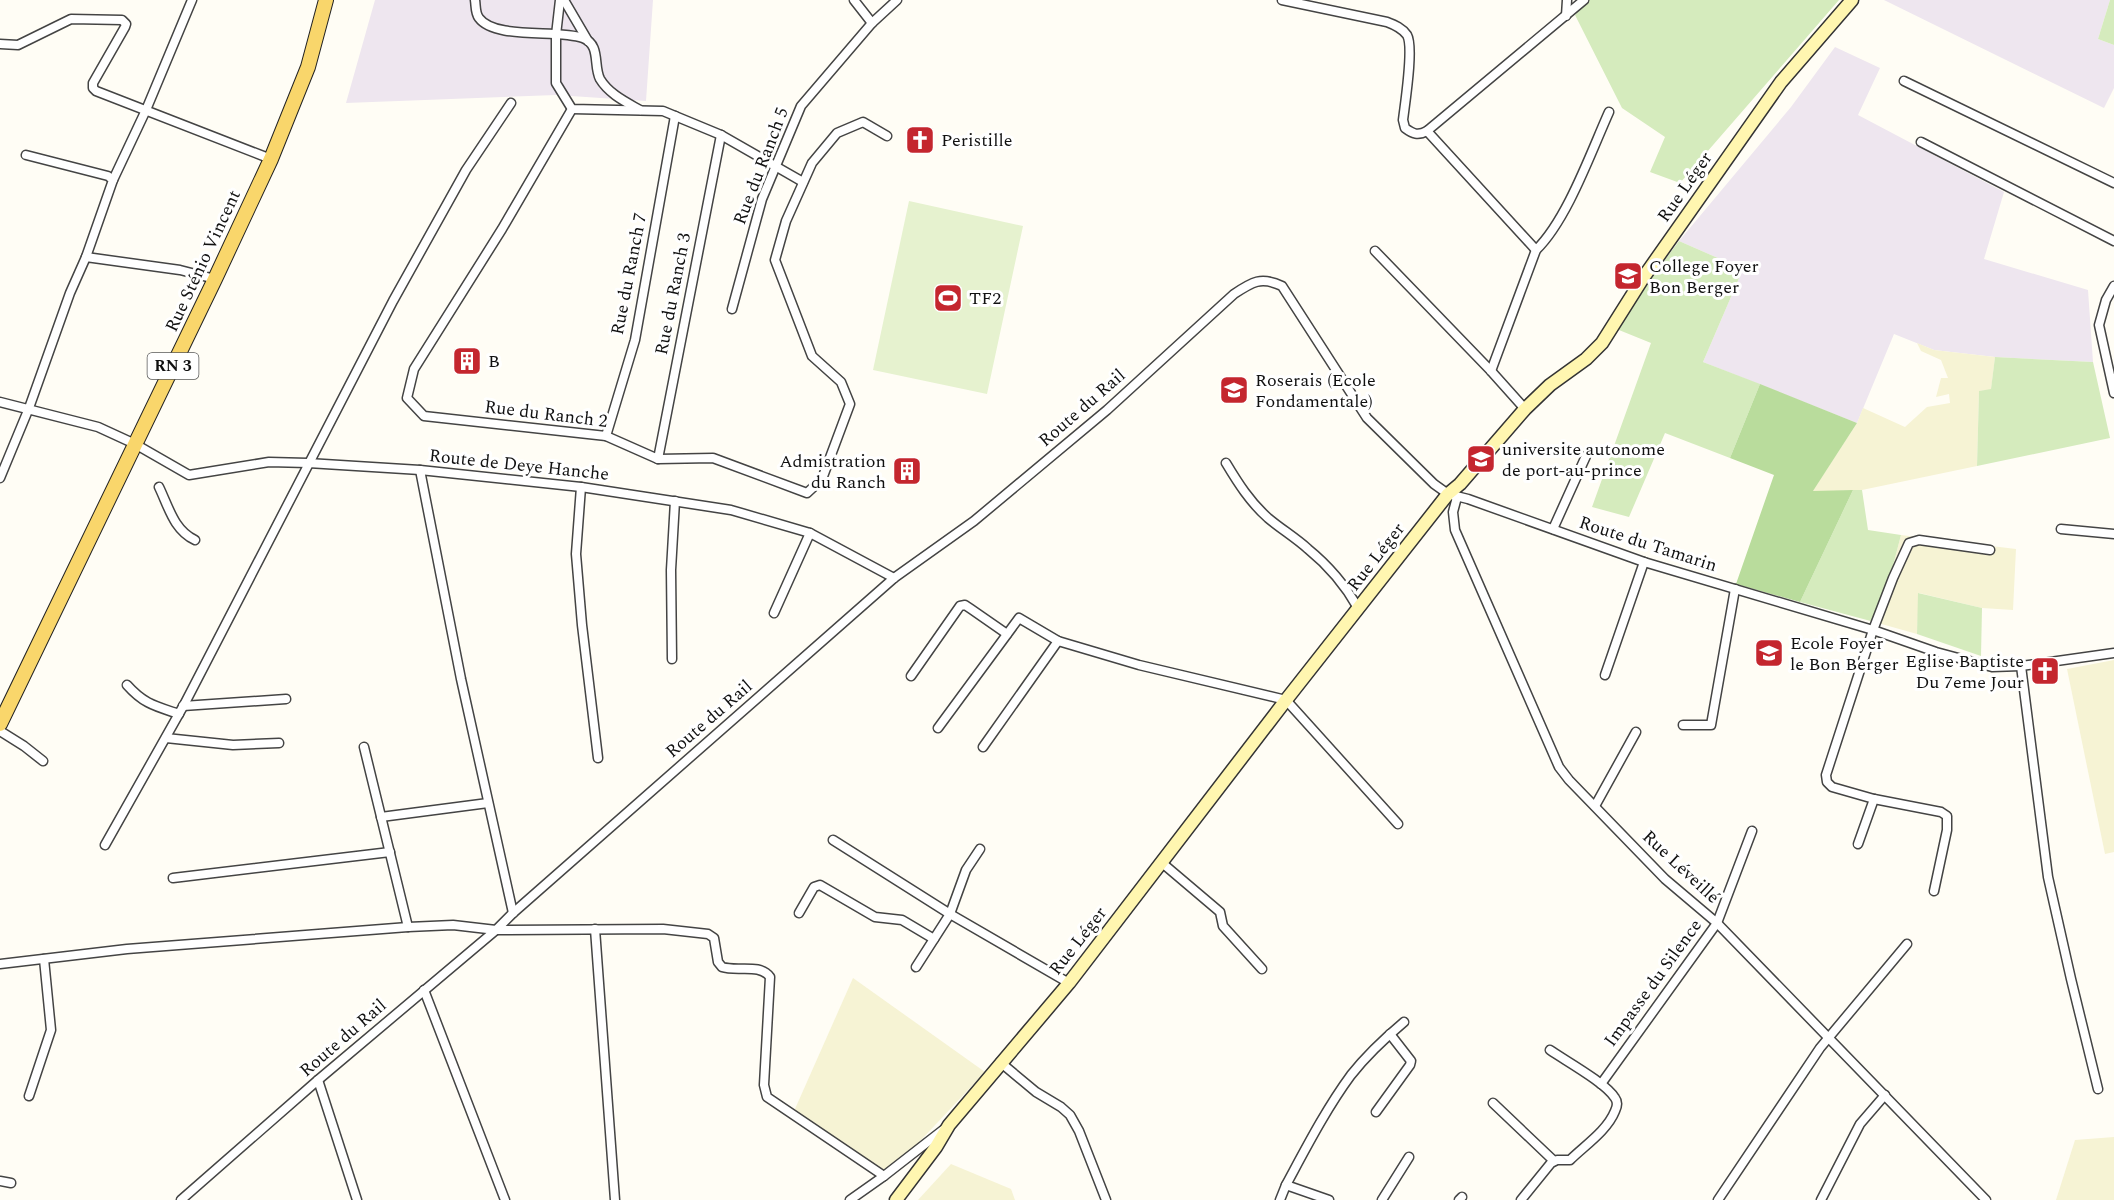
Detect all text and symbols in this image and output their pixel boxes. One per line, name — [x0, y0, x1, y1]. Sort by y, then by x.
street label: Rue du Ranch 5 — [726, 103, 796, 229]
church icon: Peristille — [904, 124, 936, 156]
place label: Peristille — [941, 127, 1013, 154]
street label: Rue Léger — [1651, 146, 1719, 228]
street label: Rue Sténio Vincent — [158, 186, 248, 336]
street label: Rue du Ranch 7 — [604, 211, 654, 337]
street label: Rue du Ranch 3 — [648, 231, 698, 357]
place label: College Foyer Bon Berger — [1649, 253, 1759, 301]
school or university icon: College Foyer Bon Berger — [1612, 260, 1644, 292]
sports icon: TF2 — [932, 282, 964, 314]
place label: TF2 — [969, 285, 1001, 312]
building icon: B — [451, 345, 483, 377]
place label: B — [488, 348, 500, 375]
road number: RN 3 — [148, 353, 198, 379]
street label: Route du Rail — [1032, 362, 1132, 454]
place label: Roserais (Ecole Fondamentale) — [1255, 367, 1376, 415]
school or university icon: Roserais (Ecole Fondamentale) — [1218, 374, 1250, 406]
street label: Rue du Ranch 2 — [483, 393, 609, 435]
place label: universite autonome de port-au-prince — [1502, 436, 1665, 484]
street label: Route de Deye Hanche — [428, 442, 610, 488]
school or university icon: universite autonome de port-au-prince — [1465, 443, 1497, 475]
place label: Admistration du Ranch — [779, 448, 886, 496]
building icon: Admistration du Ranch — [891, 455, 923, 487]
street label: Route du Tamarin — [1576, 509, 1720, 579]
street label: Rue Léger — [1340, 517, 1412, 597]
place label: Ecole Foyer le Bon Berger — [1790, 630, 1899, 678]
school or university icon: Ecole Foyer le Bon Berger — [1753, 637, 1785, 669]
place label: Eglise Baptiste Du 7eme Jour — [1905, 648, 2024, 696]
church icon: Eglise Baptiste Du 7eme Jour — [2029, 655, 2061, 687]
street label: Route du Rail — [659, 673, 759, 765]
street label: Rue Léveillé — [1636, 824, 1726, 910]
street label: Rue Léger — [1042, 901, 1114, 981]
street label: Impasse du Silence — [1597, 914, 1709, 1052]
street label: Route du Rail — [293, 992, 393, 1084]

